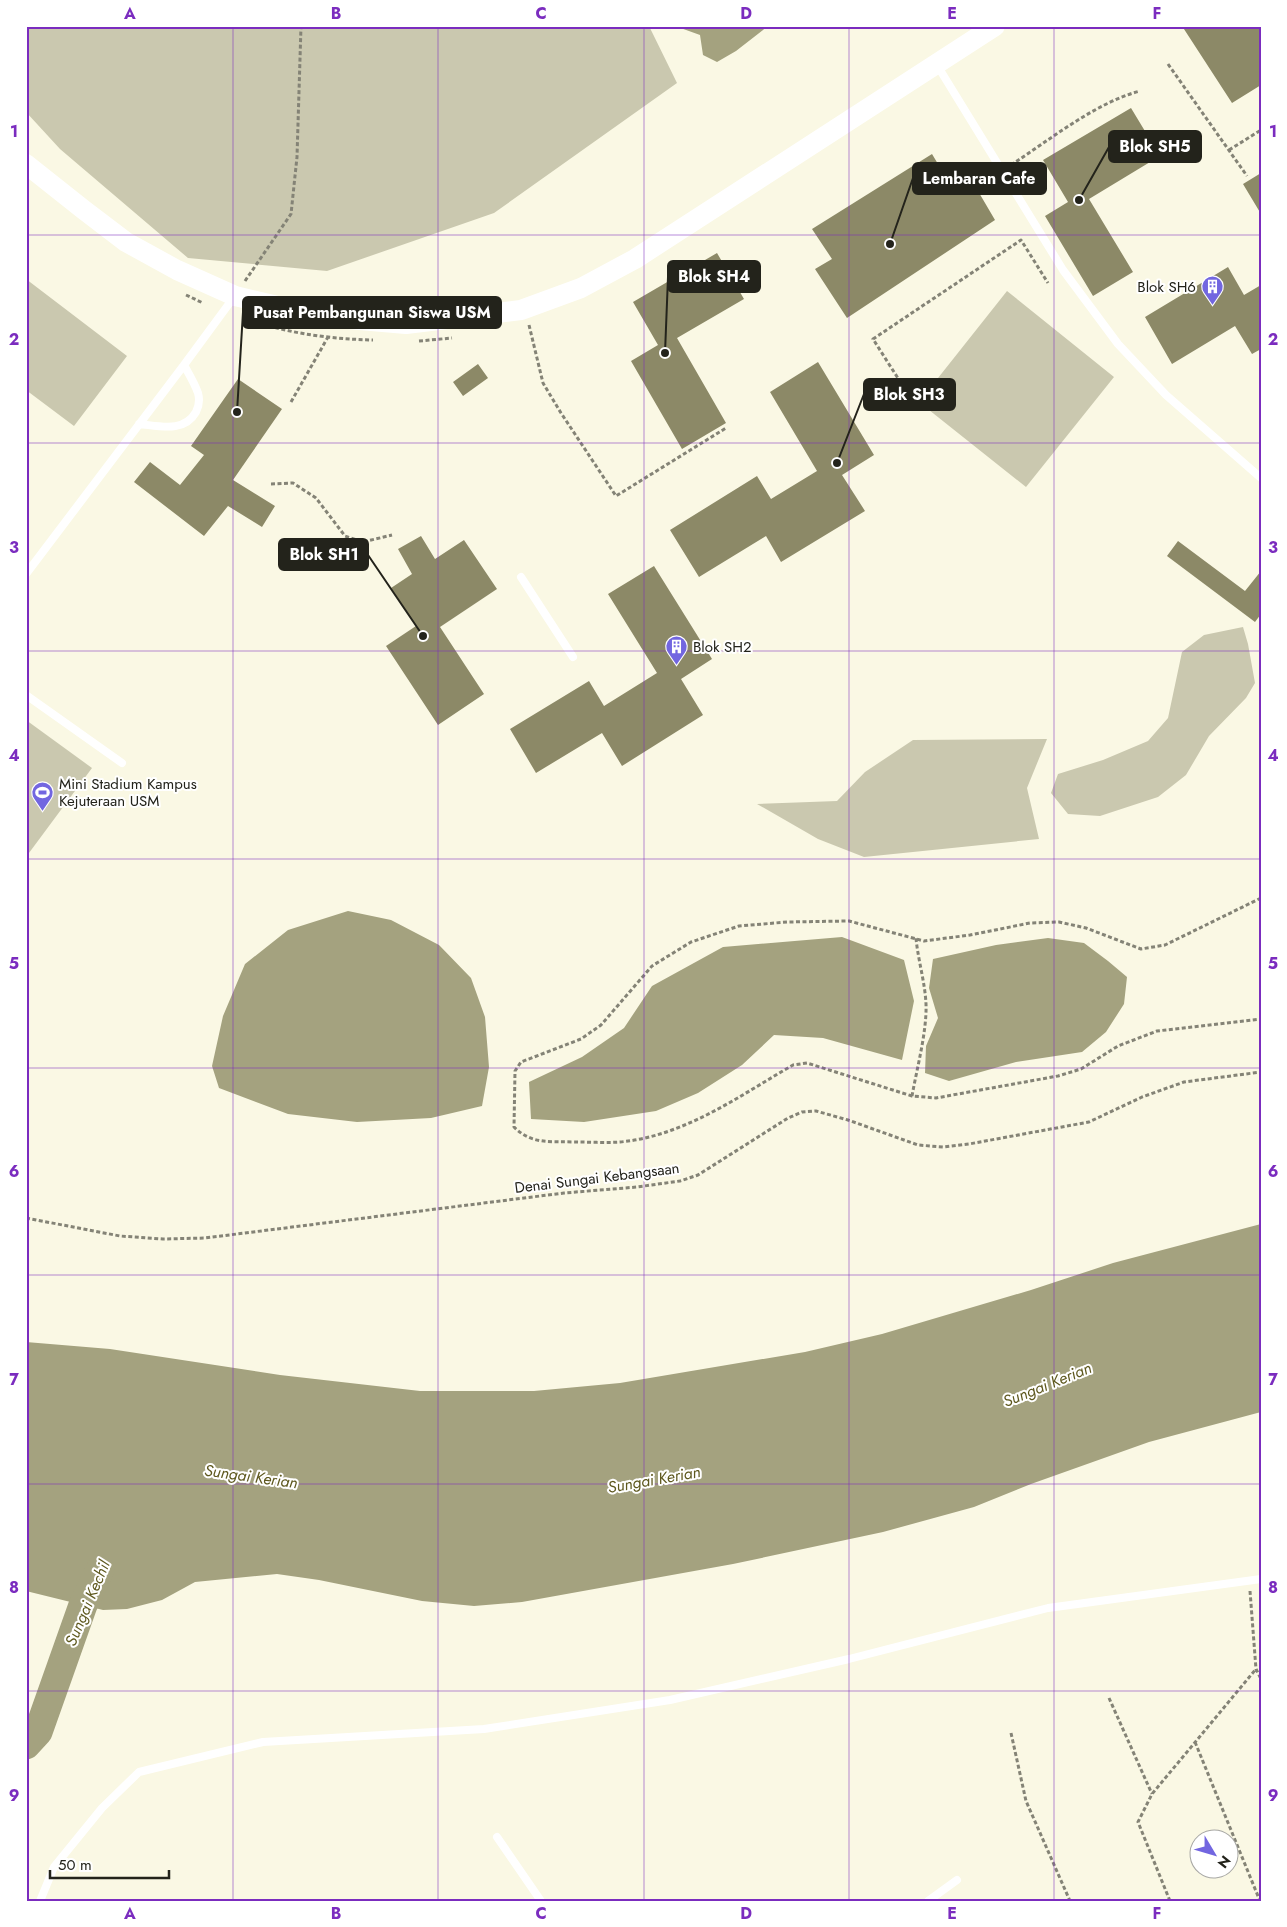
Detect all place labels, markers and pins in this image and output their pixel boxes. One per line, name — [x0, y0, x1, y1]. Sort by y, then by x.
callout: Blok SH5 — [1109, 131, 1201, 162]
callout: Lembaran Cafe — [913, 163, 1046, 194]
callout: Blok SH4 — [668, 261, 760, 292]
building icon: Blok SH6 — [1200, 275, 1224, 306]
place label: Blok SH6 — [1137, 276, 1196, 298]
callout: Pusat Pembangunan Siswa USM — [243, 297, 501, 328]
callout: Blok SH3 — [864, 379, 955, 410]
callout: Blok SH1 — [279, 539, 368, 570]
building icon: Blok SH2 — [665, 635, 689, 666]
place label: Blok SH2 — [693, 636, 752, 658]
place label: Mini Stadium Kampus Kejuteraan USM — [59, 773, 197, 812]
sports icon: Mini Stadium Kampus Kejuteraan USM — [31, 781, 55, 812]

